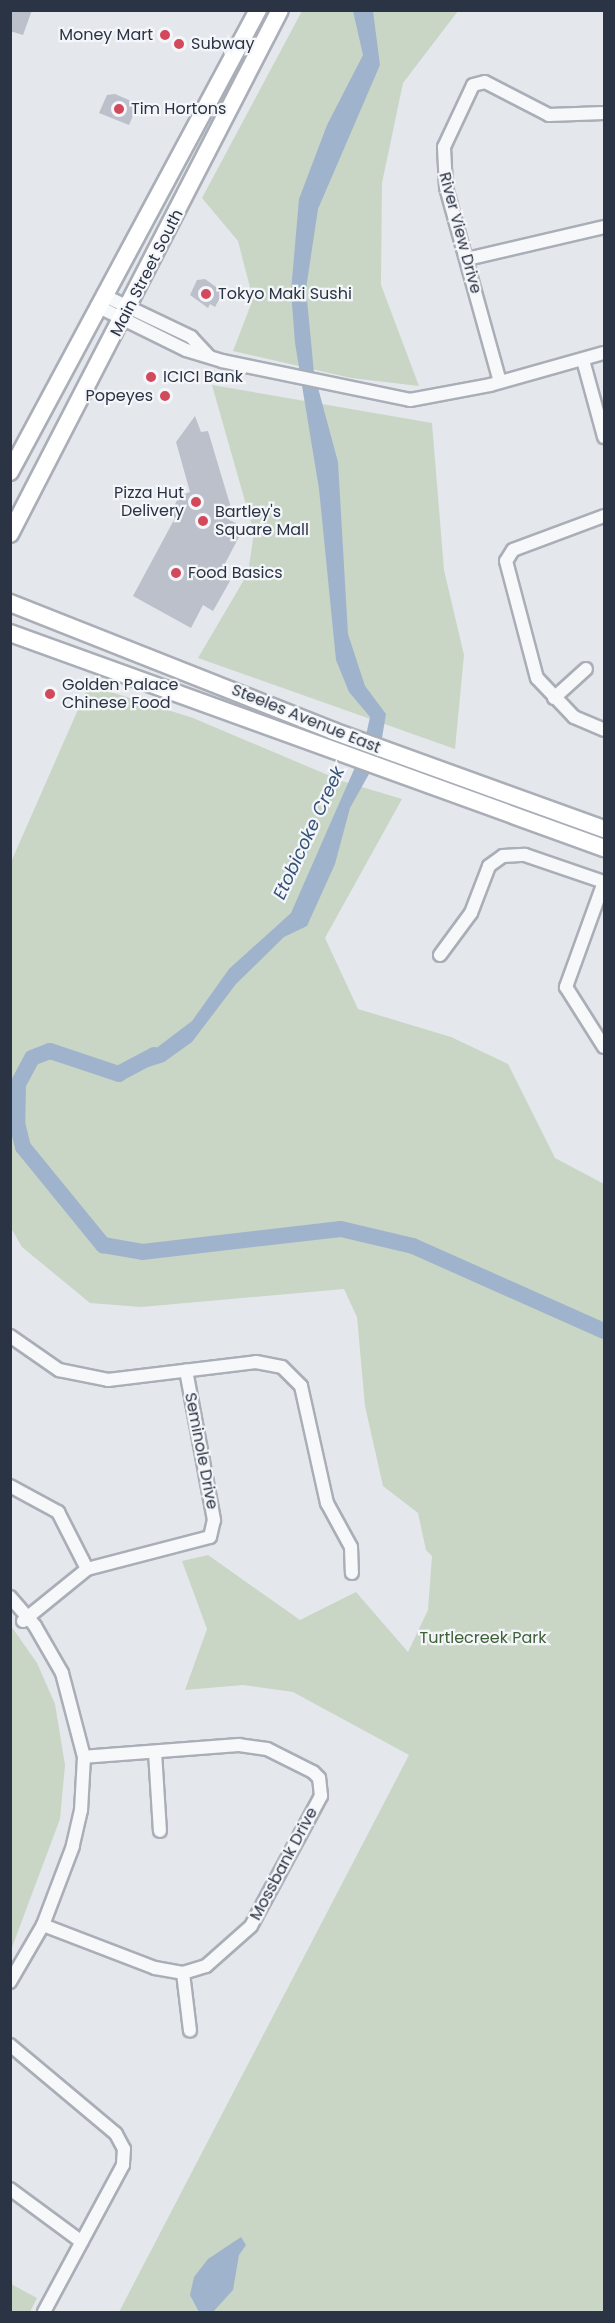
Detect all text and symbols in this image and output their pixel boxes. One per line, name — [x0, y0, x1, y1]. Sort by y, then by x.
place label: Money Mart — [59, 25, 153, 45]
marker: Money Mart — [158, 28, 172, 42]
place label: Subway — [191, 34, 254, 54]
marker: Subway — [172, 37, 186, 51]
place label: Tim Hortons — [131, 99, 226, 119]
marker: Tim Hortons — [112, 102, 126, 116]
street label: River View Drive — [435, 170, 485, 296]
street label: Main Street South — [107, 206, 187, 340]
place label: Tokyo Maki Sushi — [218, 284, 352, 304]
marker: Tokyo Maki Sushi — [199, 287, 213, 301]
place label: ICICI Bank — [163, 367, 243, 387]
marker: ICICI Bank — [144, 370, 158, 384]
place label: Popeyes — [85, 386, 153, 406]
marker: Popeyes — [158, 389, 172, 403]
place label: Pizza Hut Delivery — [114, 483, 184, 521]
marker: Pizza Hut Delivery — [189, 495, 203, 509]
place label: Bartley's Square Mall — [215, 502, 309, 540]
marker: Bartley's Square Mall — [196, 514, 210, 528]
place label: Food Basics — [188, 563, 283, 583]
marker: Food Basics — [169, 566, 183, 580]
place label: Golden Palace Chinese Food — [62, 675, 178, 713]
street label: Steeles Avenue East — [229, 680, 383, 758]
marker: Golden Palace Chinese Food — [43, 687, 57, 701]
water label: Etobicoke Creek — [269, 763, 349, 903]
street label: Seminole Drive — [180, 1391, 222, 1511]
park label: Turtlecreek Park — [420, 1628, 546, 1648]
street label: Mossbank Drive — [246, 1804, 322, 1924]

